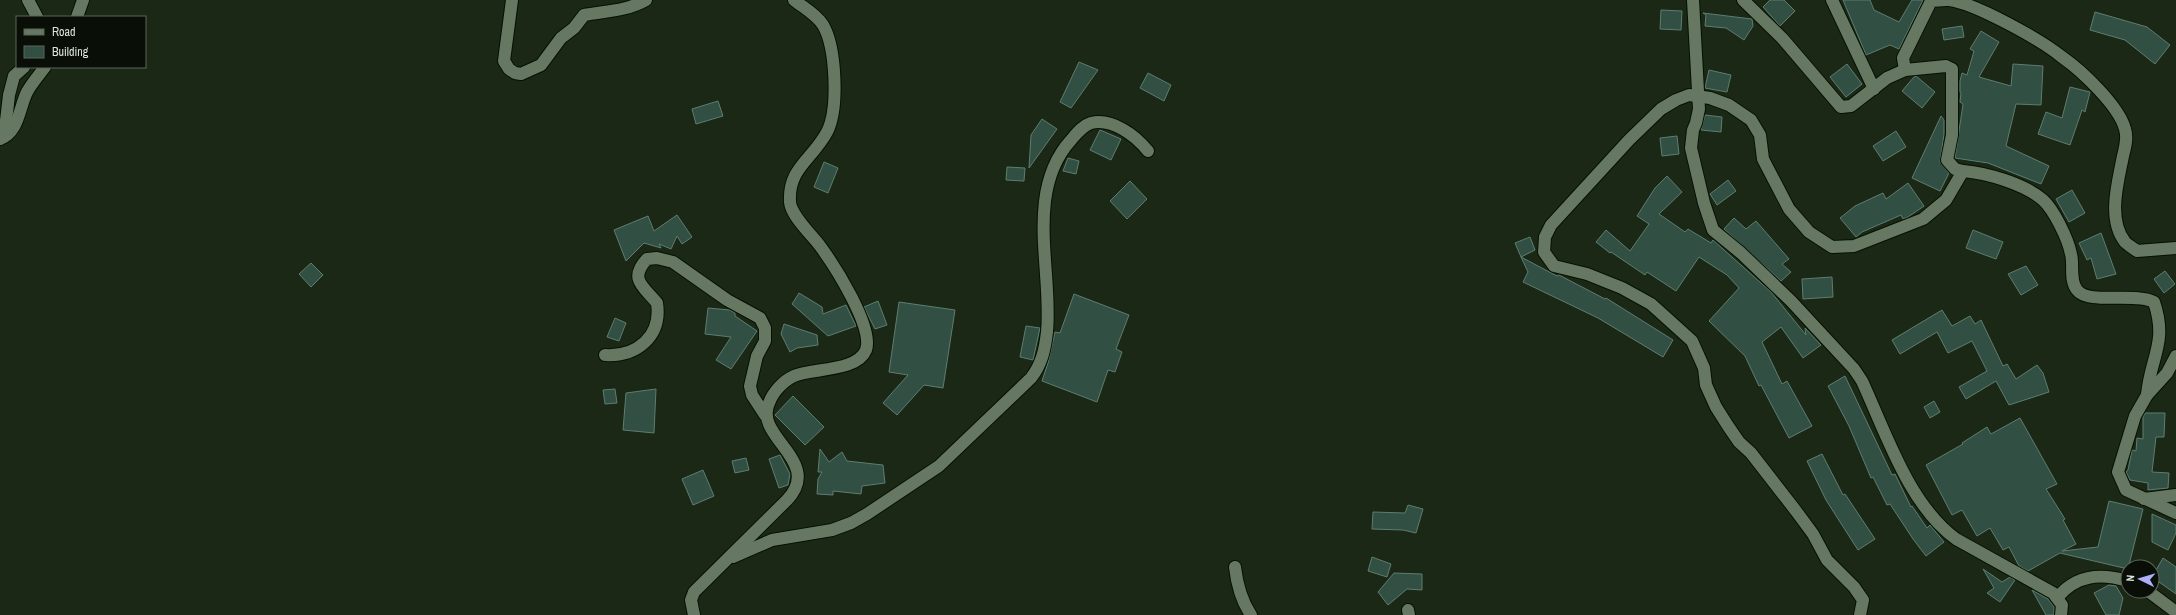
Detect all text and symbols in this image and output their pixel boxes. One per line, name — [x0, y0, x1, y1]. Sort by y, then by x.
legend — [16, 16, 146, 68]
text: Road — [52, 24, 76, 40]
text: Building — [52, 44, 89, 60]
north arrow — [2120, 559, 2160, 599]
text: N — [2123, 574, 2137, 582]

